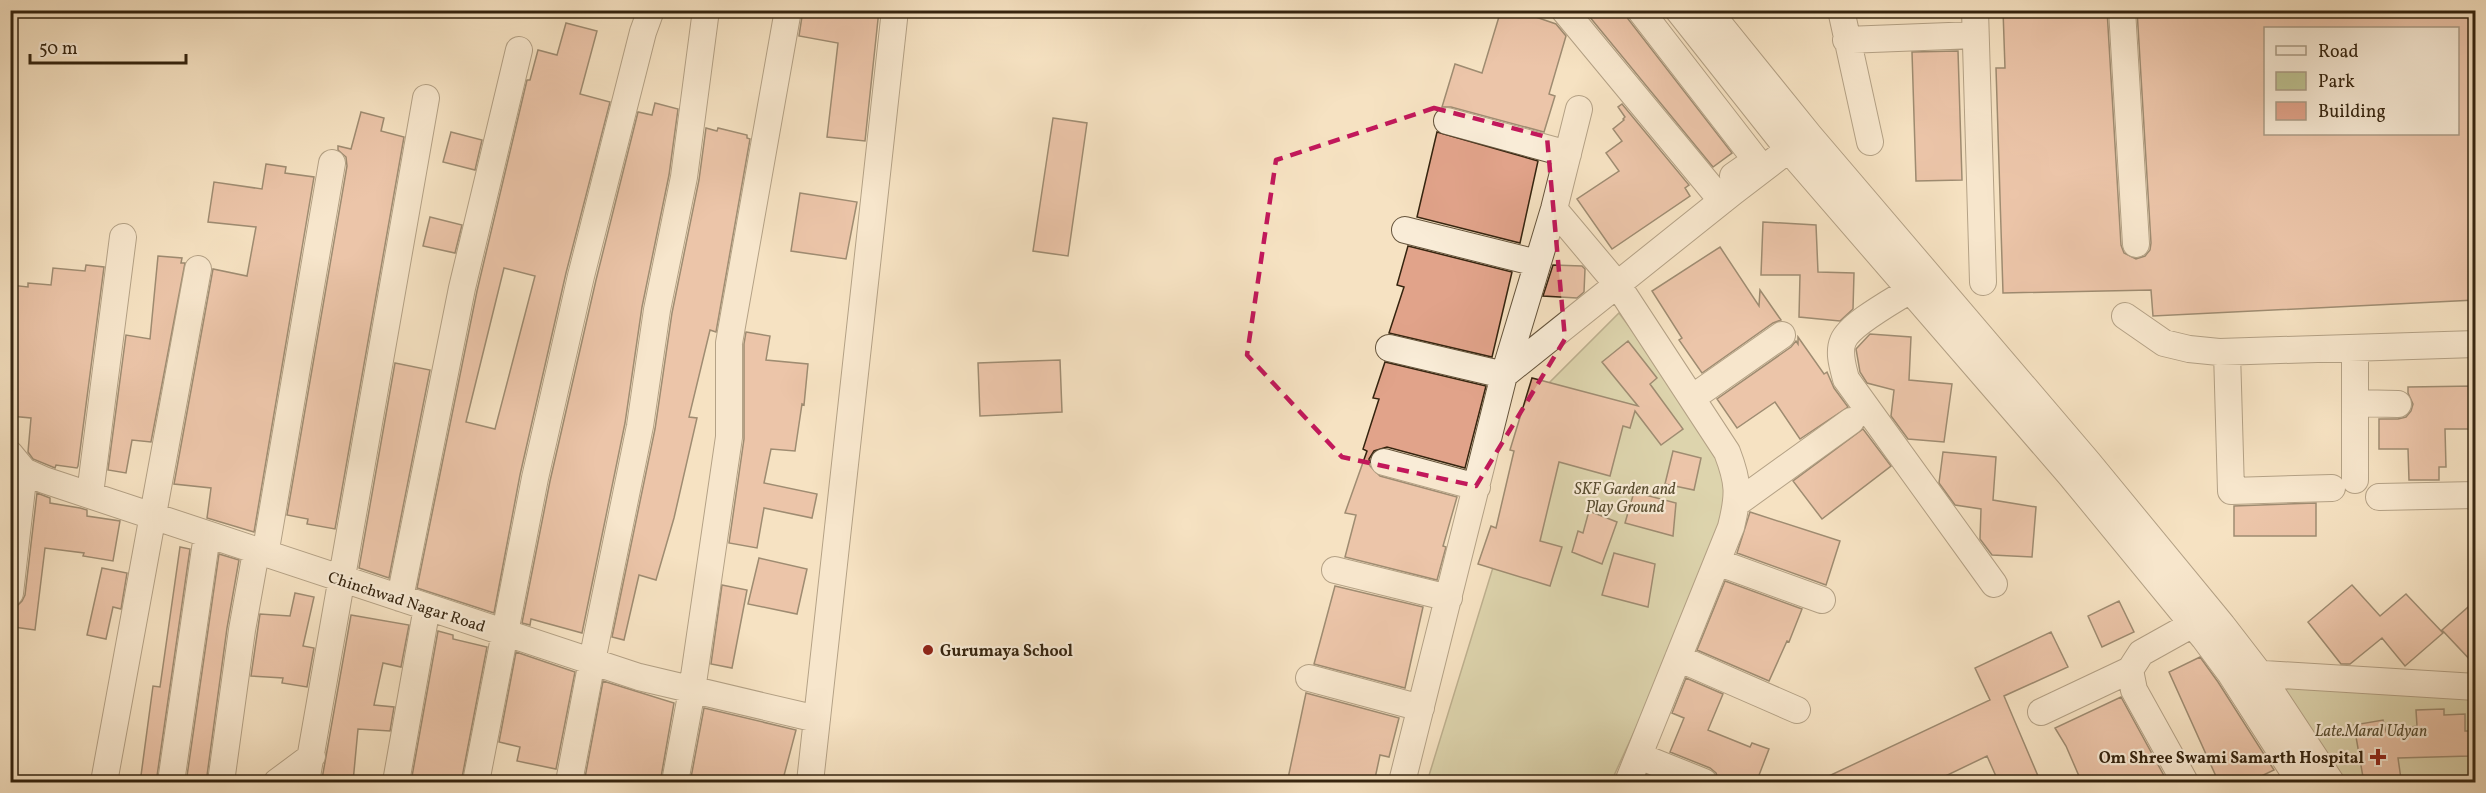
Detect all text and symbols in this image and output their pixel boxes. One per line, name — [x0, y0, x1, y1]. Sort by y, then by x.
scale bar — [30, 27, 186, 65]
legend — [2264, 27, 2459, 135]
text: 50 m — [39, 37, 78, 62]
text: Road — [2318, 40, 2359, 65]
text: Park — [2318, 70, 2355, 95]
text: Building — [2318, 100, 2386, 125]
park label: SKF Garden and Play Ground — [1574, 479, 1676, 519]
street label: Chinchwad Nagar Road — [325, 567, 488, 639]
place label: Gurumaya School — [940, 641, 1074, 663]
marker: Gurumaya School — [921, 643, 935, 657]
park label: Late.Maral Udyan — [2315, 721, 2427, 743]
place label: Om Shree Swami Samarth Hospital — [2099, 748, 2365, 770]
marker: Om Shree Swami Samarth Hospital — [2369, 748, 2387, 766]

